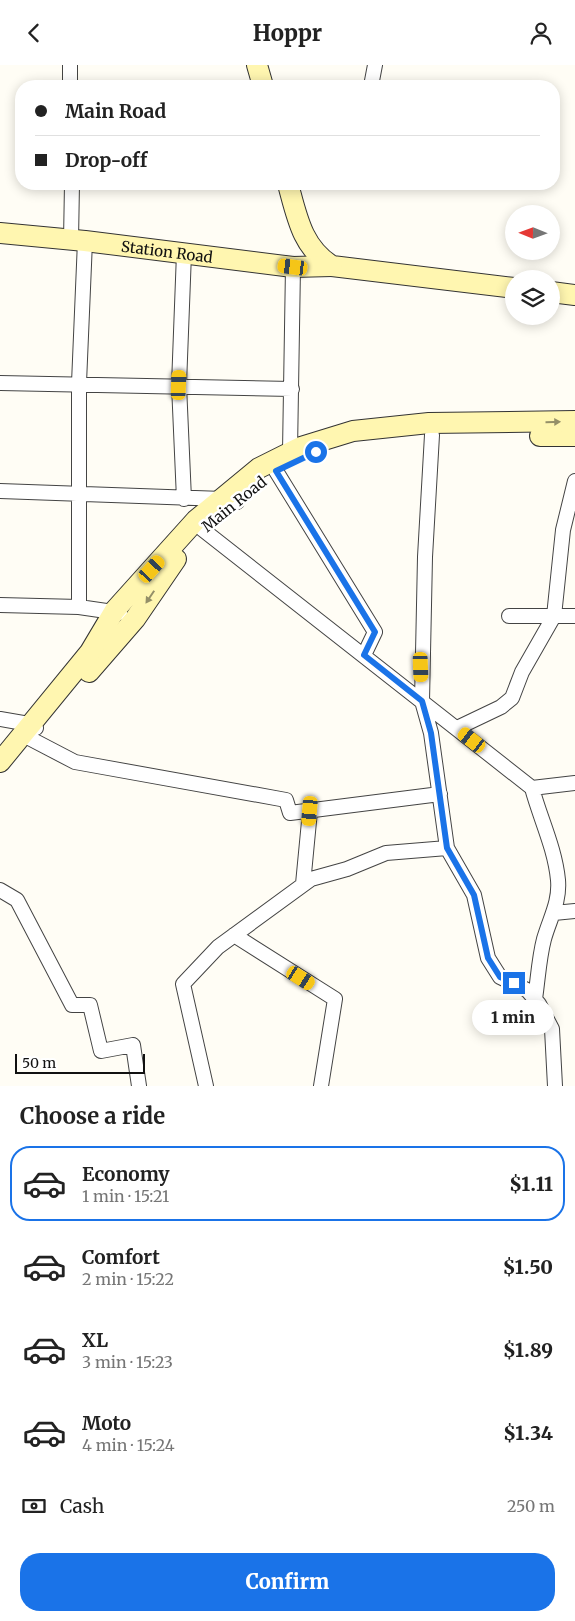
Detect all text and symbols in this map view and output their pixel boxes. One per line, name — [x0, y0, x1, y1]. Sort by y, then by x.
icon: back — [20, 19, 48, 47]
text: Hoppr — [253, 19, 322, 47]
icon: person — [527, 19, 555, 47]
text: Main Road — [65, 99, 166, 123]
text: Drop-off — [65, 148, 147, 172]
north arrow — [505, 205, 560, 260]
map controls — [505, 205, 560, 325]
street label: Station Road — [120, 236, 214, 266]
car — [277, 258, 308, 276]
button: layers — [505, 270, 560, 325]
car — [170, 370, 187, 400]
one-way arrow — [545, 418, 561, 426]
route start — [305, 441, 327, 463]
street label: Main Road — [198, 472, 270, 536]
car — [136, 553, 167, 585]
one-way arrow — [145, 590, 154, 604]
car — [412, 652, 429, 682]
car — [455, 725, 488, 755]
car — [301, 795, 318, 827]
car — [284, 964, 317, 992]
route end — [503, 972, 525, 994]
callout: 1 min — [473, 1001, 555, 1035]
text: 1 min — [491, 1007, 535, 1027]
scale bar — [15, 1051, 145, 1074]
text: 50 m — [22, 1054, 56, 1072]
text: Choose a ride — [20, 1102, 165, 1130]
icon: car — [22, 1161, 67, 1206]
text: Economy — [82, 1162, 170, 1186]
text: $1.11 — [509, 1172, 553, 1196]
text: 1 min · 15:21 — [82, 1186, 169, 1206]
icon: car — [22, 1244, 67, 1289]
text: Comfort — [82, 1245, 160, 1269]
text: $1.50 — [503, 1255, 553, 1279]
text: 2 min · 15:22 — [82, 1269, 174, 1289]
icon: car — [22, 1327, 67, 1372]
text: XL — [82, 1328, 108, 1352]
text: $1.89 — [503, 1338, 553, 1362]
text: 3 min · 15:23 — [82, 1352, 173, 1372]
icon: car — [22, 1410, 67, 1455]
text: Moto — [82, 1411, 131, 1435]
text: $1.34 — [503, 1421, 553, 1445]
text: 4 min · 15:24 — [82, 1435, 175, 1455]
icon: cash — [20, 1492, 48, 1520]
text: Cash — [60, 1494, 104, 1518]
text: 250 m — [507, 1496, 555, 1516]
button: Confirm — [20, 1553, 555, 1611]

